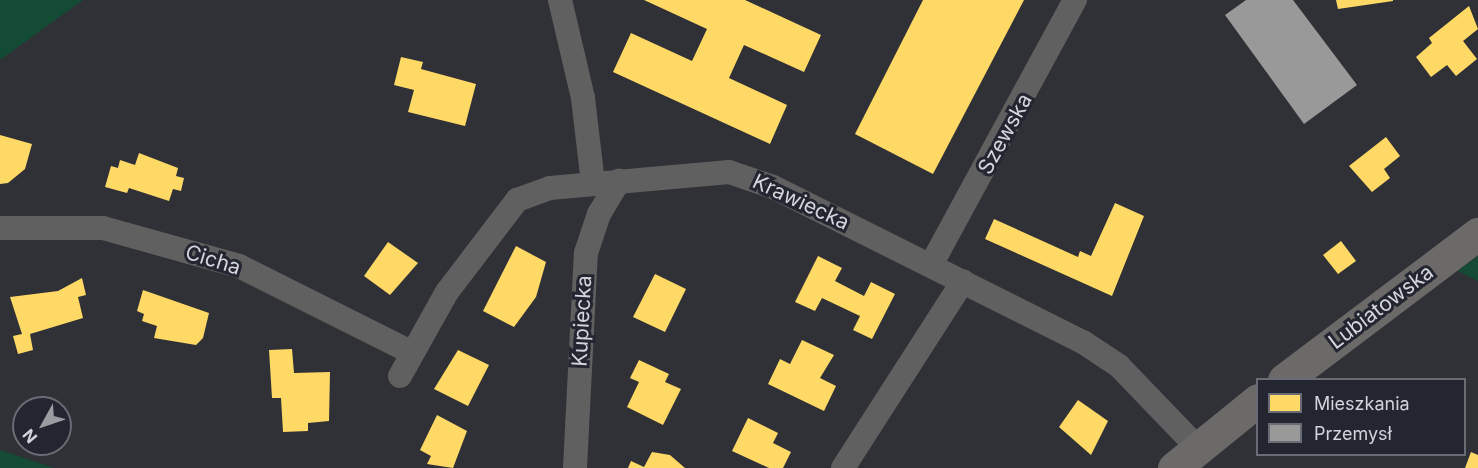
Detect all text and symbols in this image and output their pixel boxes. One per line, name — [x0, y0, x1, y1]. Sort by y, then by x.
street label: Szewska — [973, 89, 1037, 179]
street label: Krawiecka — [749, 169, 853, 235]
street label: Cicha — [182, 240, 244, 280]
street label: Lubiatowska — [1324, 259, 1438, 355]
street label: Kupiecka — [567, 275, 597, 367]
legend — [1256, 378, 1466, 456]
text: Mieszkania — [1314, 393, 1410, 414]
north arrow — [12, 396, 72, 456]
text: Przemysł — [1314, 423, 1392, 444]
text: N — [18, 425, 41, 447]

